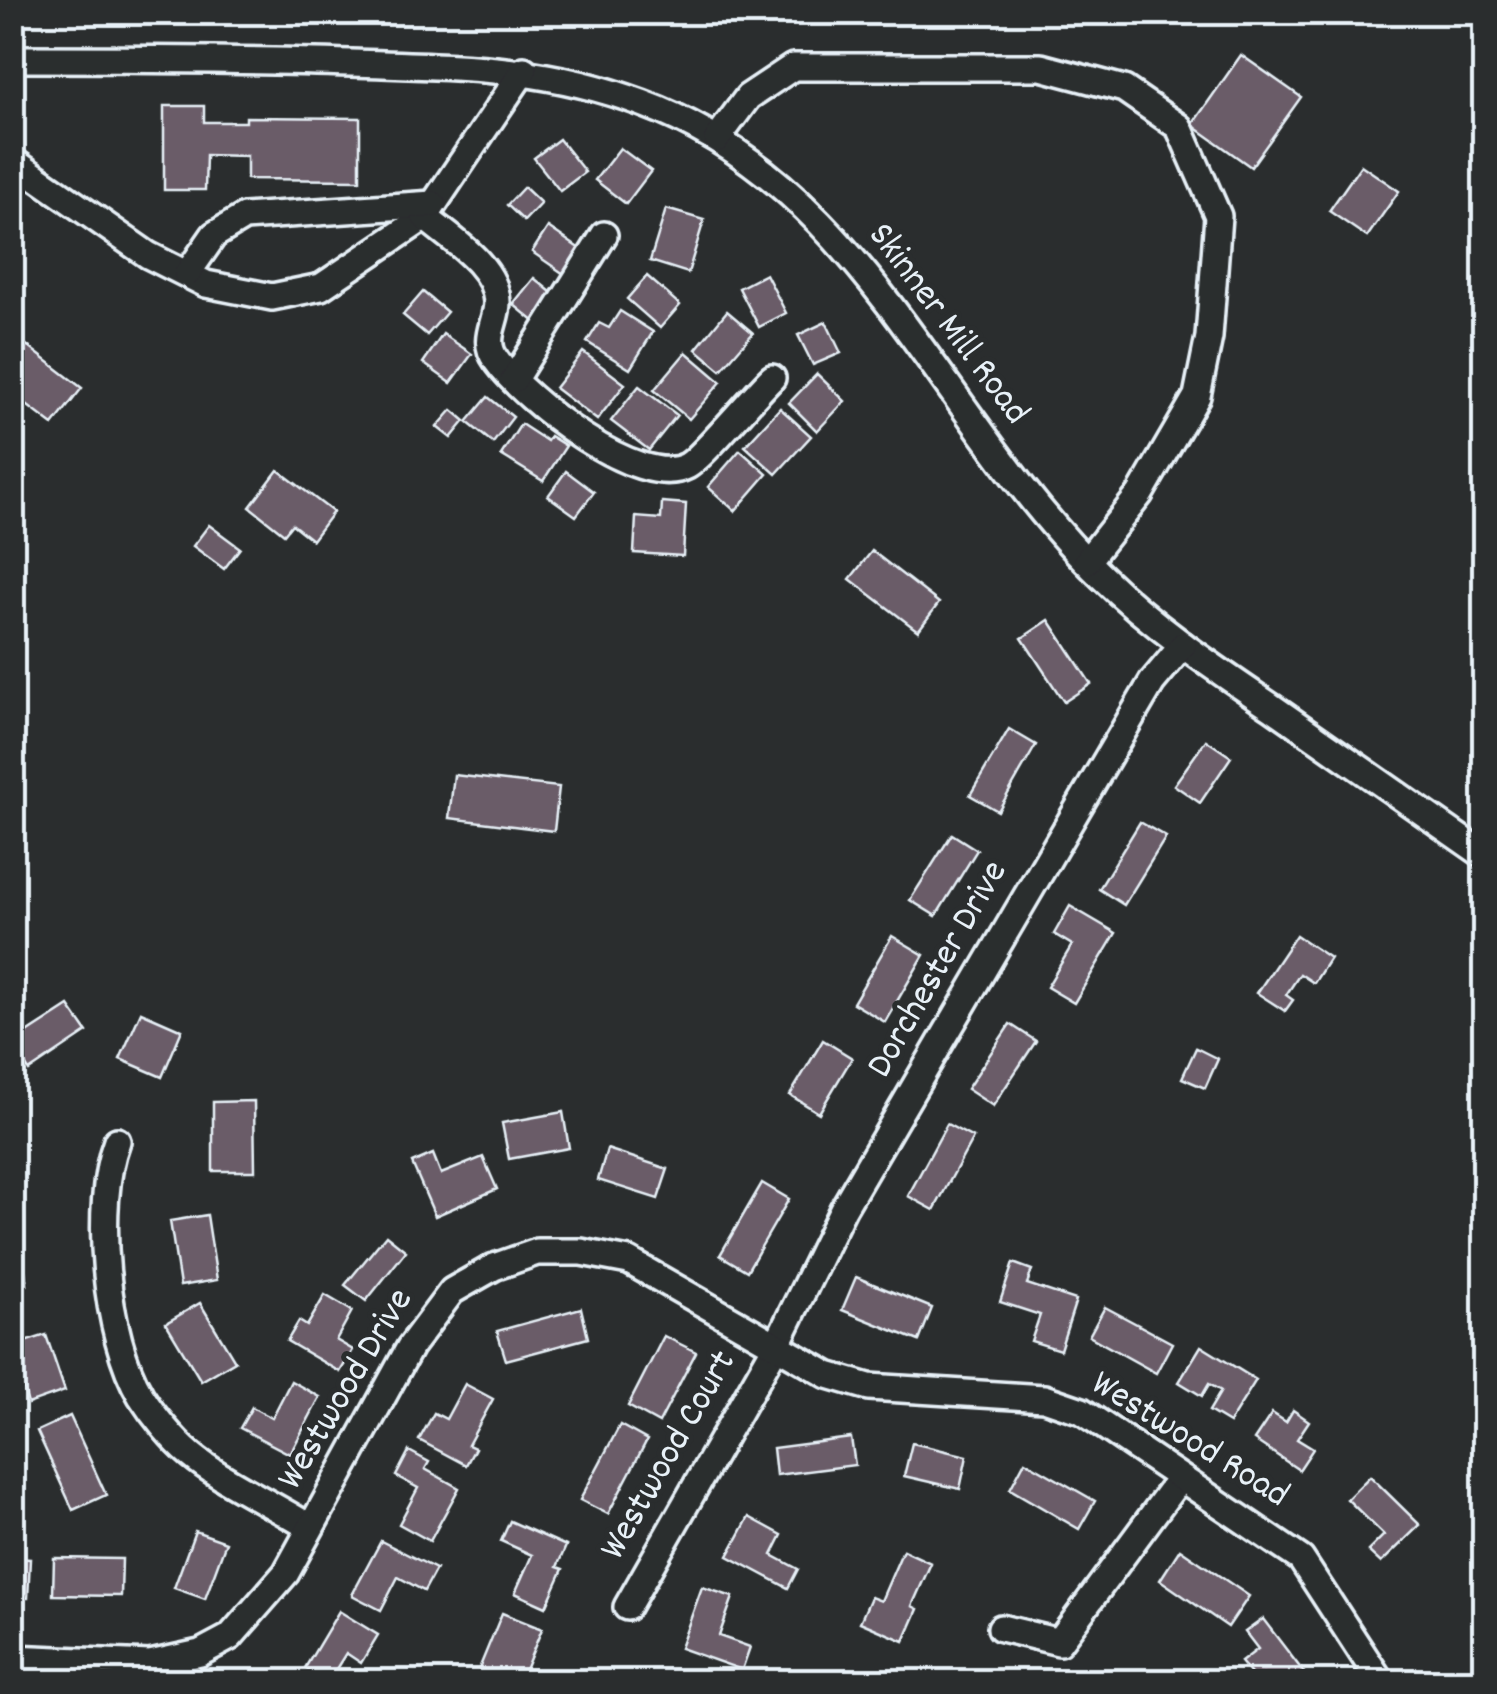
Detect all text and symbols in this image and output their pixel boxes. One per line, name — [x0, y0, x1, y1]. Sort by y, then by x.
street label: Skinner Mill Road — [853, 212, 1041, 438]
street label: Dorchester Drive — [854, 851, 1024, 1089]
street label: Westwood Drive — [265, 1279, 429, 1501]
street label: Westwood Court — [588, 1341, 752, 1571]
street label: Westwood Road — [1079, 1358, 1299, 1524]

